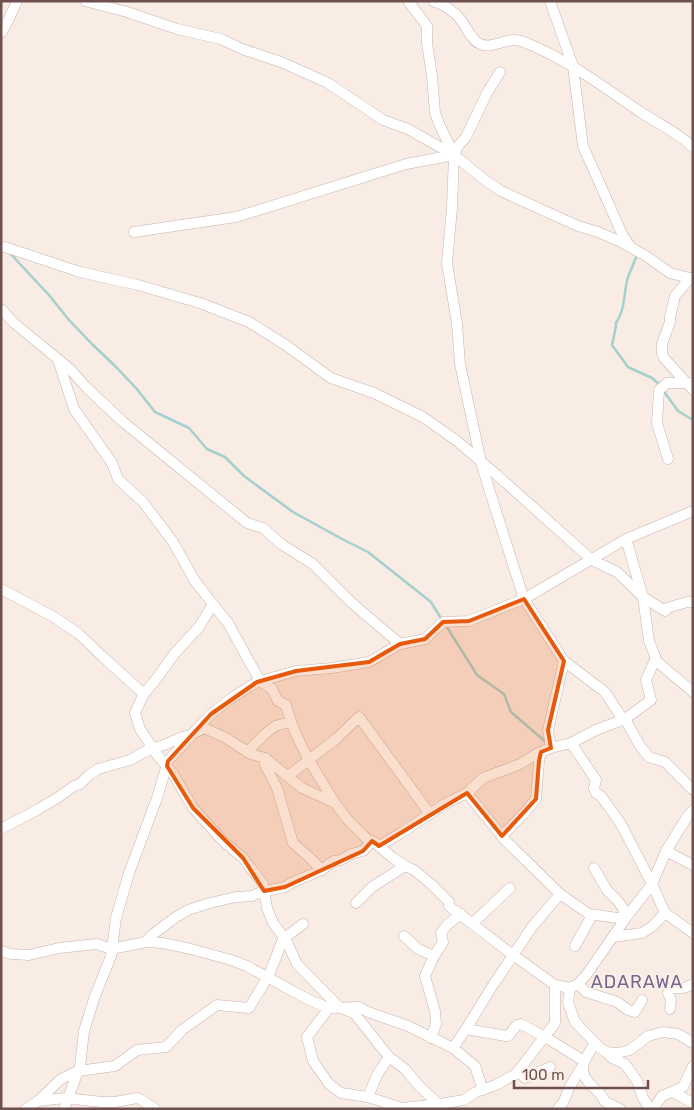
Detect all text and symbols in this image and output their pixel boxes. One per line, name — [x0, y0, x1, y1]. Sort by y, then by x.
district label: ADARAWA — [591, 971, 683, 993]
scale bar — [514, 1058, 648, 1090]
text: 100 m — [522, 1066, 564, 1084]

